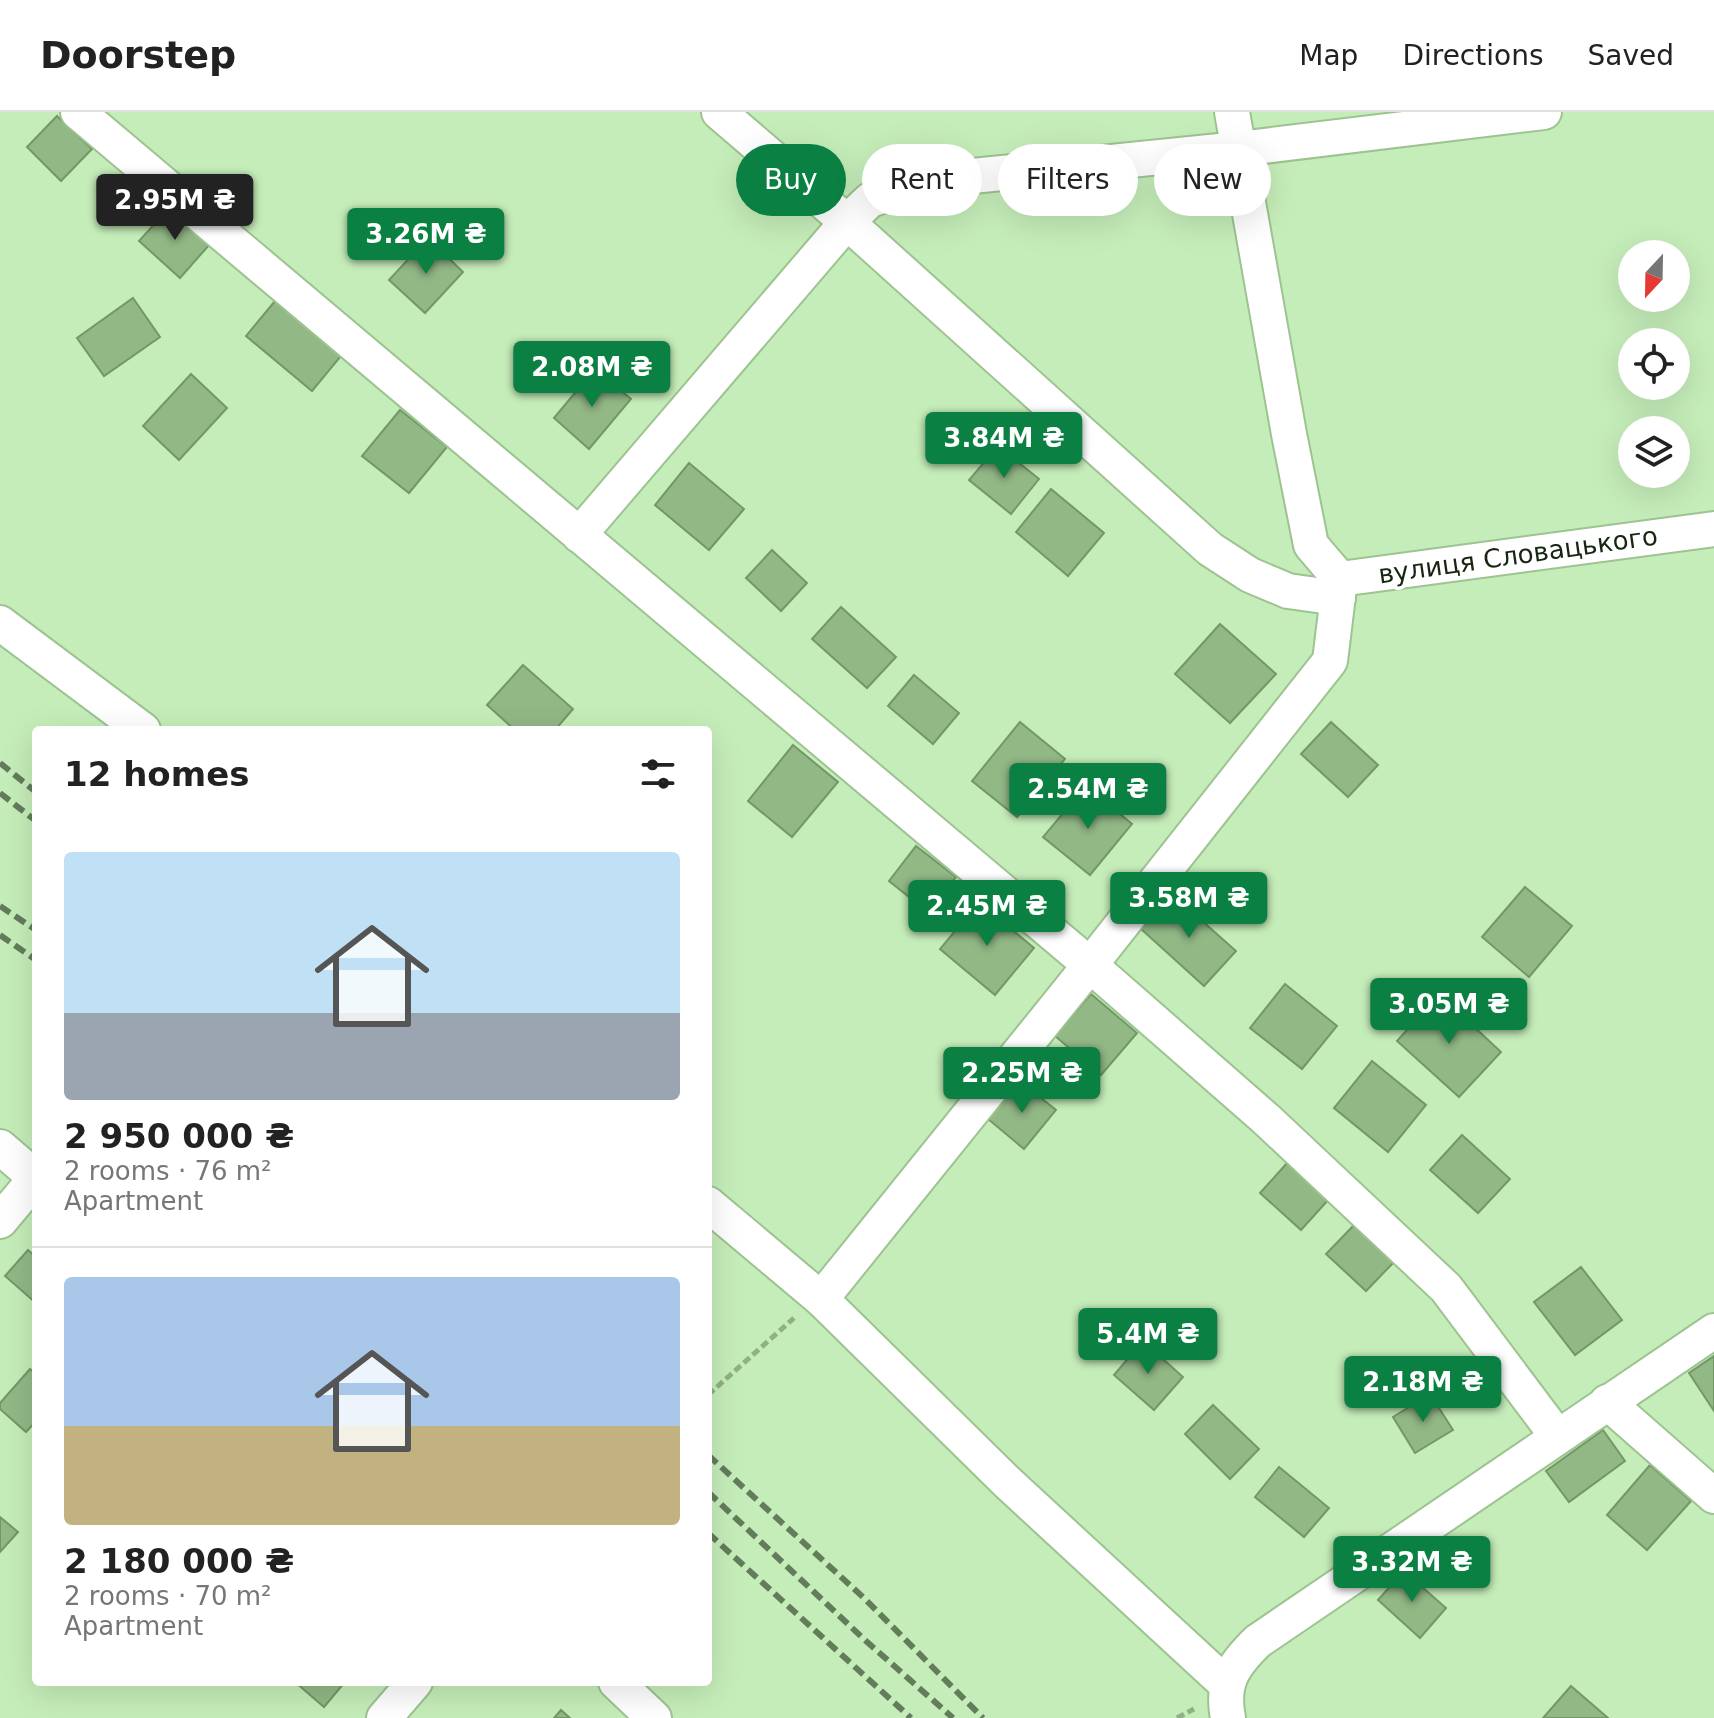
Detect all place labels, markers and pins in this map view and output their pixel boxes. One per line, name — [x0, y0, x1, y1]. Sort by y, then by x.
pin: 2.95M ₴ — [101, 174, 249, 242]
pin: 3.26M ₴ — [352, 208, 500, 276]
pin: 2.08M ₴ — [518, 341, 666, 409]
pin: 3.84M ₴ — [930, 412, 1078, 480]
pin: 2.54M ₴ — [1014, 763, 1162, 831]
pin: 3.58M ₴ — [1115, 872, 1263, 940]
pin: 2.45M ₴ — [913, 880, 1061, 948]
pin: 3.05M ₴ — [1375, 978, 1523, 1046]
pin: 2.25M ₴ — [948, 1047, 1096, 1115]
pin: 5.4M ₴ — [1083, 1308, 1213, 1376]
pin: 2.18M ₴ — [1349, 1356, 1497, 1424]
pin: 3.32M ₴ — [1338, 1536, 1486, 1604]

